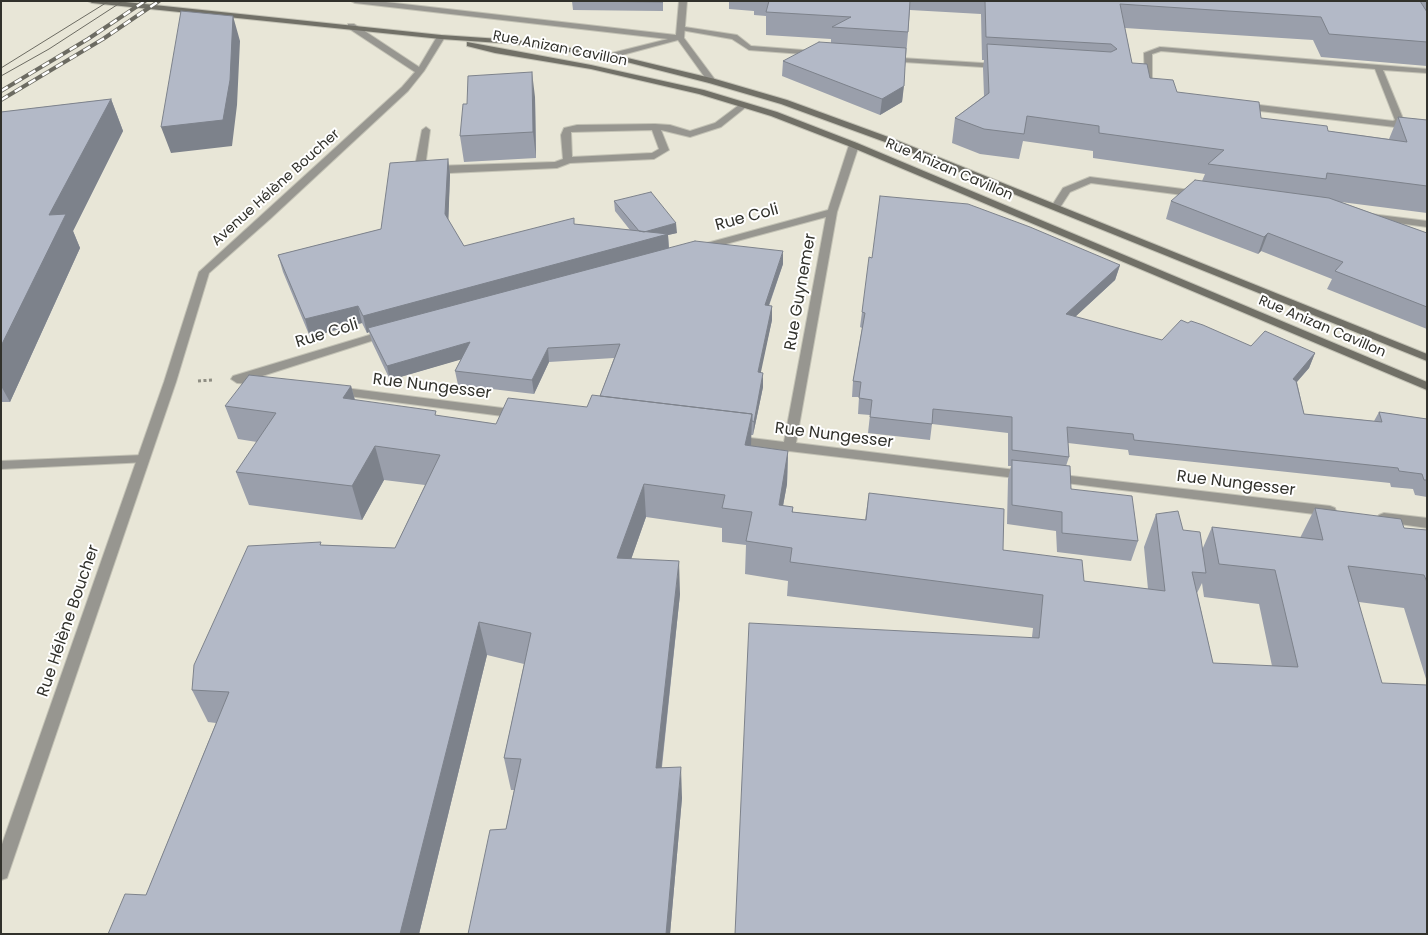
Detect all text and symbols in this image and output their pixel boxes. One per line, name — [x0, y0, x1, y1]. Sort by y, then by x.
street label: Rue Anizan Cavillon — [491, 28, 629, 70]
street label: Avenue Hélène Boucher — [209, 126, 343, 250]
street label: Rue Anizan Cavillon — [883, 136, 1015, 204]
street label: Rue Coli — [713, 200, 781, 236]
street label: Rue Guynemer — [781, 232, 821, 352]
street label: Rue Anizan Cavillon — [1256, 293, 1388, 361]
street label: Rue Coli — [293, 315, 361, 353]
street label: Rue Nungesser — [372, 370, 492, 404]
street label: Rue Nungesser — [774, 419, 894, 453]
street label: Rue Nungesser — [1176, 467, 1296, 501]
street label: Rue Hélène Boucher — [34, 542, 104, 700]

